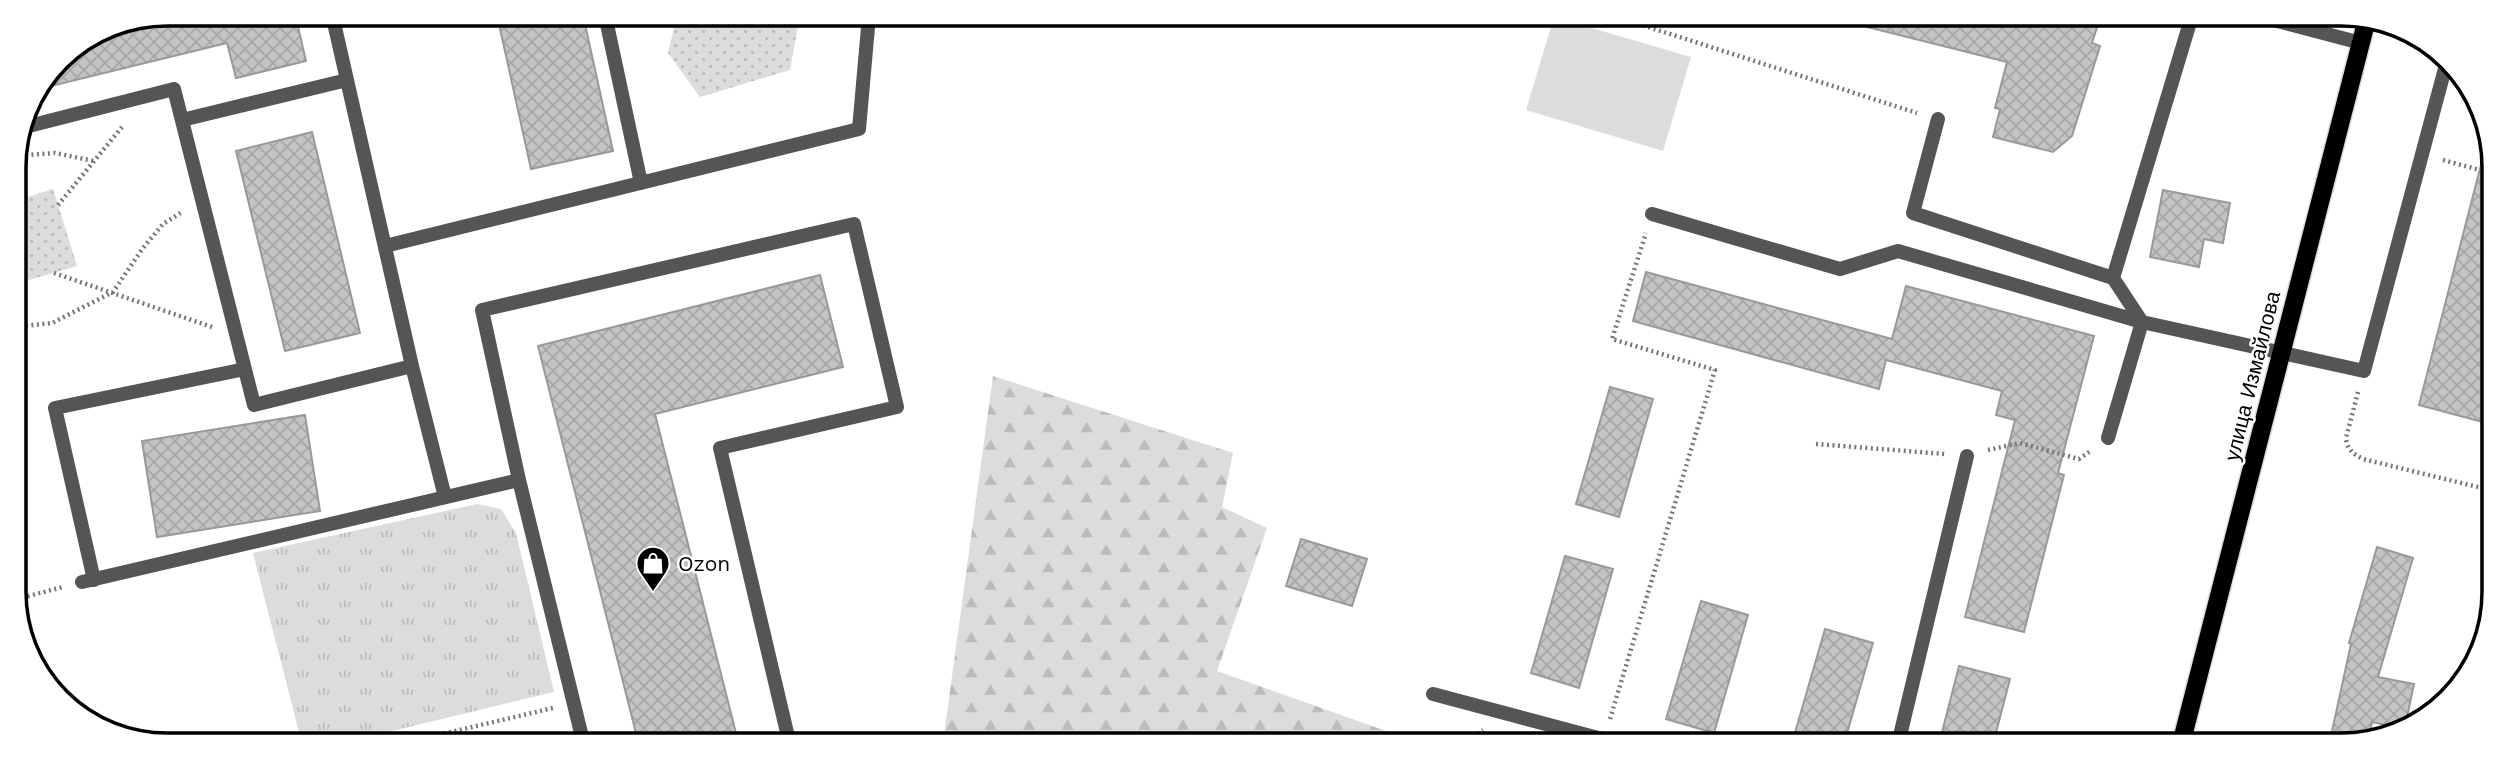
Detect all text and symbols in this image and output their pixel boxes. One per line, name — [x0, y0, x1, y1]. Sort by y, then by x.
street label: улица Измайлова — [2219, 288, 2285, 464]
shop icon: Ozon — [634, 544, 672, 593]
place label: Ozon — [678, 551, 730, 576]

